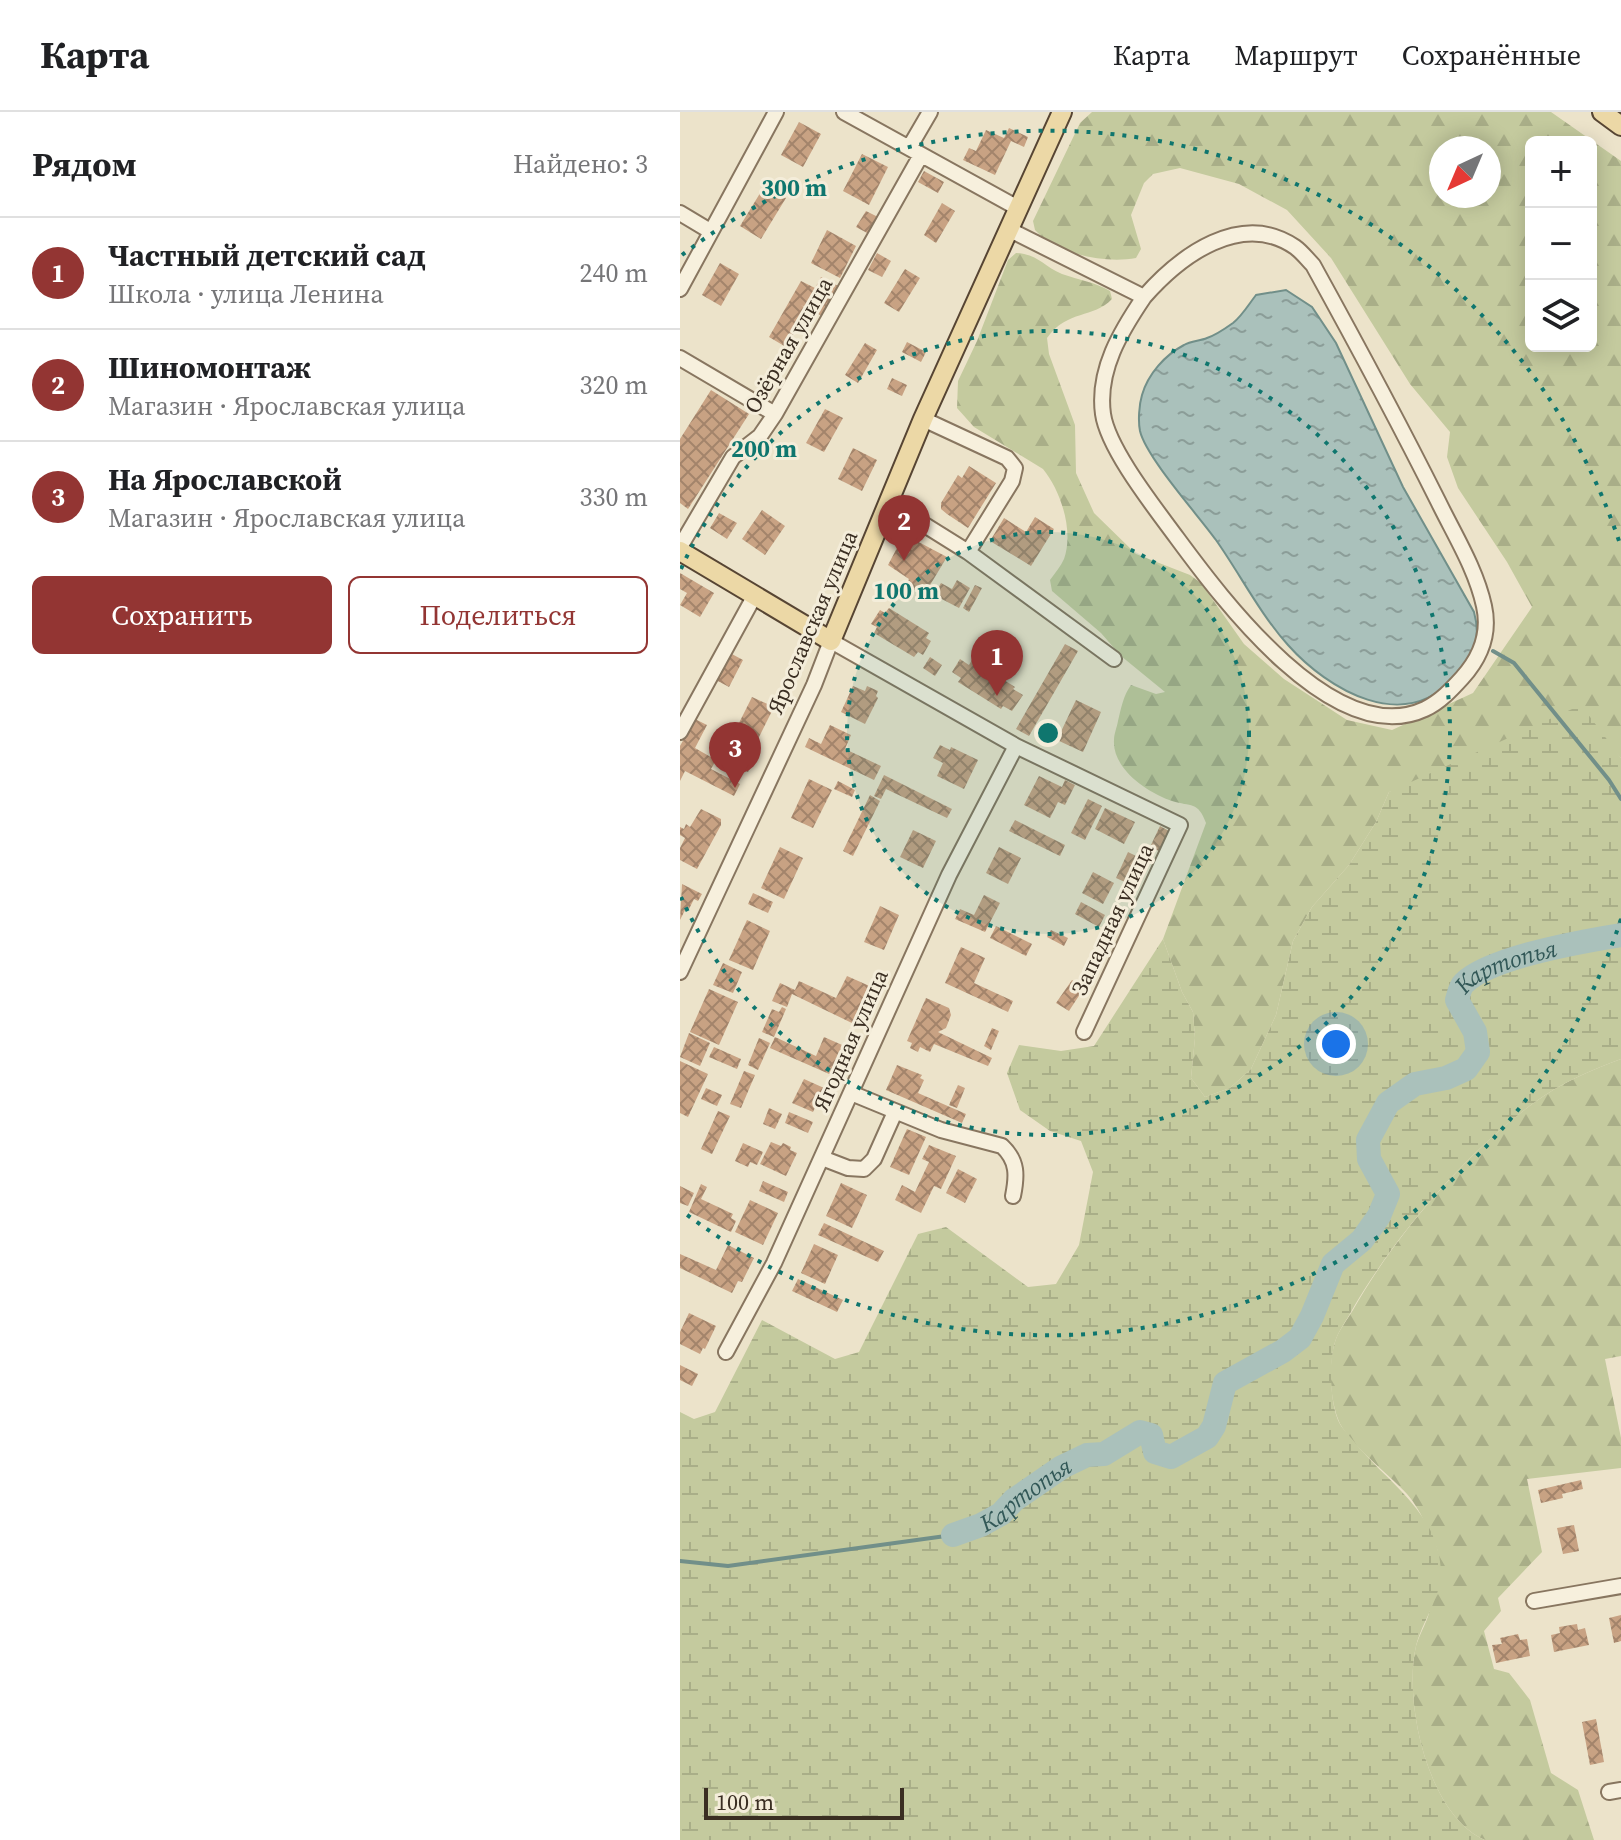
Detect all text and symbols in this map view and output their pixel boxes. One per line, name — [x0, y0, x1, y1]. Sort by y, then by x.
text: Карта — [40, 29, 149, 81]
text: Карта — [1113, 36, 1190, 74]
text: Маршрут — [1234, 36, 1358, 74]
text: Сохранённые — [1402, 36, 1581, 74]
north arrow — [1429, 136, 1501, 208]
map controls — [1525, 136, 1597, 352]
button: + — [1525, 136, 1597, 208]
text: Рядом — [32, 141, 137, 187]
text: Найдено: 3 — [513, 146, 648, 182]
text: 300 m — [761, 171, 827, 204]
button: − — [1525, 208, 1597, 280]
text: Частный детский сад — [108, 235, 426, 276]
text: 1 — [51, 255, 65, 291]
text: 240 m — [580, 255, 648, 291]
street label: Озёрная улица — [737, 271, 840, 419]
text: Школа · улица Ленина — [108, 276, 384, 312]
button: layers — [1525, 280, 1597, 352]
text: Шиномонтаж — [108, 347, 311, 388]
text: 2 — [51, 367, 65, 403]
text: 320 m — [580, 367, 648, 403]
text: Магазин · Ярославская улица — [108, 388, 466, 424]
text: 200 m — [731, 432, 797, 465]
text: На Ярославской — [108, 459, 342, 500]
text: 3 — [51, 479, 65, 515]
text: 330 m — [580, 479, 648, 515]
pin: 2 — [878, 495, 930, 561]
text: Магазин · Ярославская улица — [108, 500, 466, 536]
street label: Ярославская улица — [760, 525, 865, 718]
text: 100 m — [873, 574, 939, 607]
button: Сохранить — [32, 576, 332, 654]
button: Поделиться — [348, 576, 648, 654]
pin: 1 — [971, 630, 1023, 696]
centre of rings — [1034, 719, 1062, 747]
pin: 3 — [709, 722, 761, 788]
street label: Западная улица — [1064, 837, 1161, 1000]
water label: Картопья — [1445, 931, 1560, 1001]
street label: Ягодная улица — [805, 964, 895, 1116]
your location — [1316, 1024, 1356, 1064]
water label: Картопья — [972, 1449, 1076, 1540]
scale bar — [704, 1784, 904, 1820]
text: 100 m — [716, 1787, 774, 1817]

